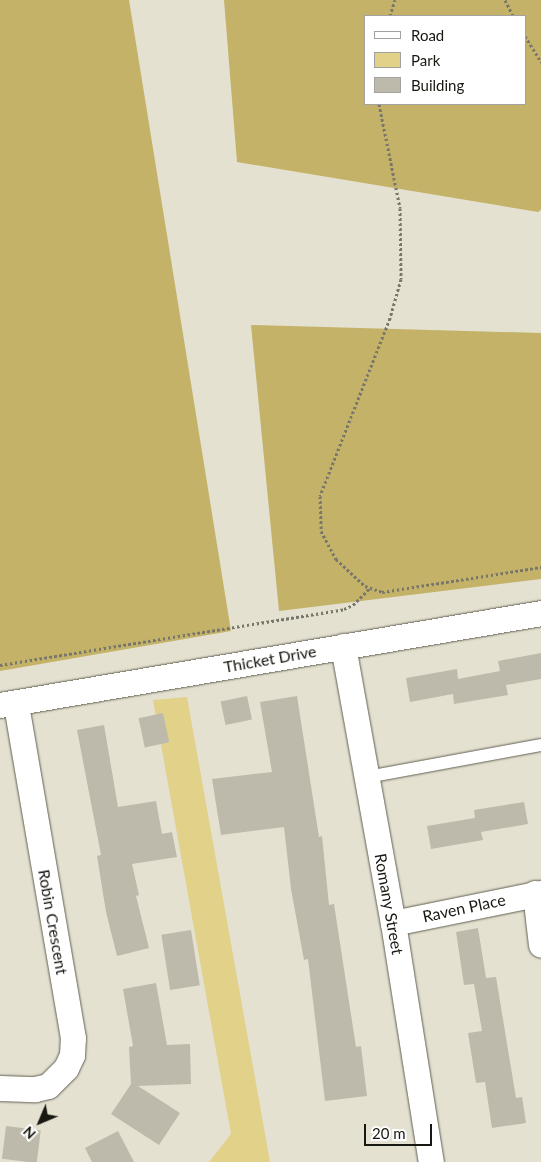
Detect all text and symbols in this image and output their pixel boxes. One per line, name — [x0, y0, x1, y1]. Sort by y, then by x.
legend — [364, 15, 526, 105]
text: Road — [411, 26, 444, 44]
text: Park — [411, 51, 440, 69]
text: Building — [411, 76, 464, 94]
street label: Thicket Drive — [222, 641, 318, 677]
street label: Romany Street — [371, 852, 407, 956]
street label: Robin Crescent — [34, 868, 72, 976]
street label: Raven Place — [421, 890, 507, 926]
north arrow — [15, 1097, 65, 1147]
scale bar — [366, 1114, 434, 1146]
text: N — [19, 1123, 39, 1143]
text: 20 m — [372, 1124, 406, 1142]

